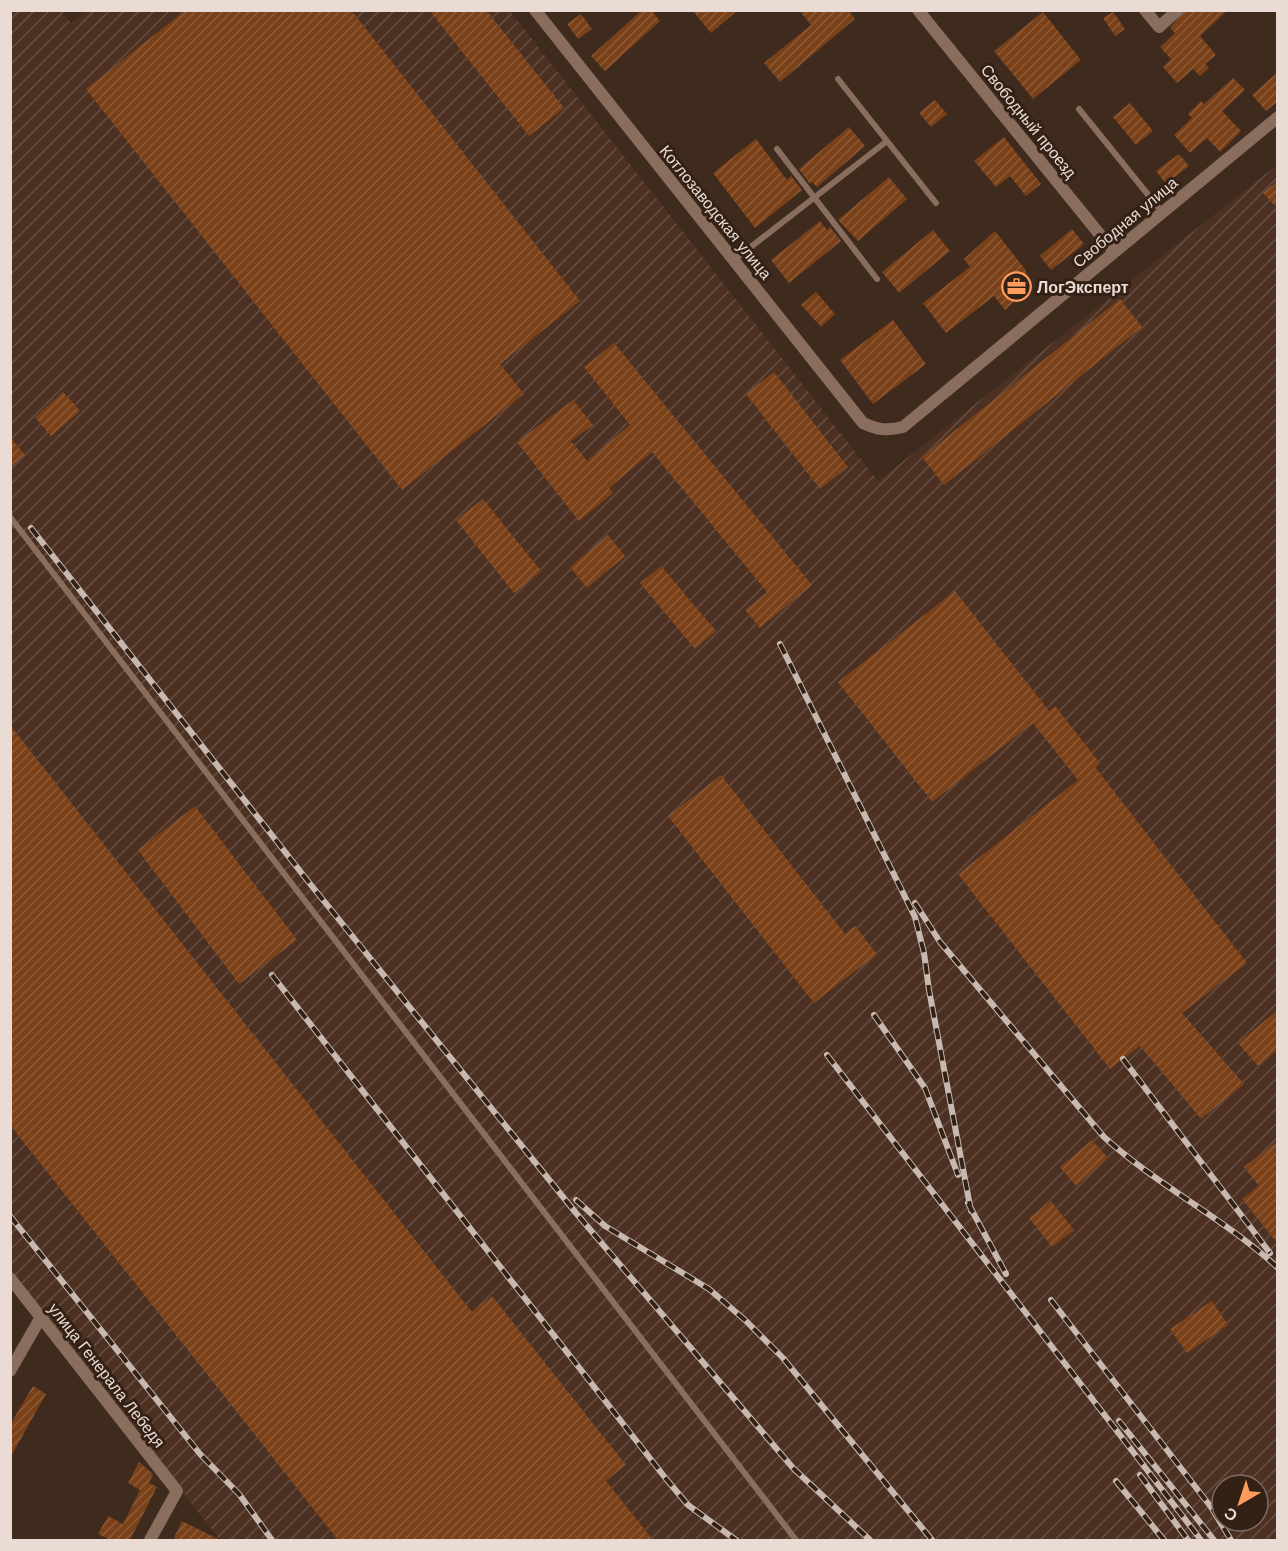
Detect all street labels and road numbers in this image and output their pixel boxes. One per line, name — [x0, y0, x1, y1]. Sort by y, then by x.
street label: Свободный проезд — [978, 61, 1080, 182]
street label: Котлозаводская улица — [657, 142, 775, 283]
street label: Свободная улица — [1070, 174, 1181, 271]
street label: улица Генерала Лебедя — [45, 1300, 168, 1451]

